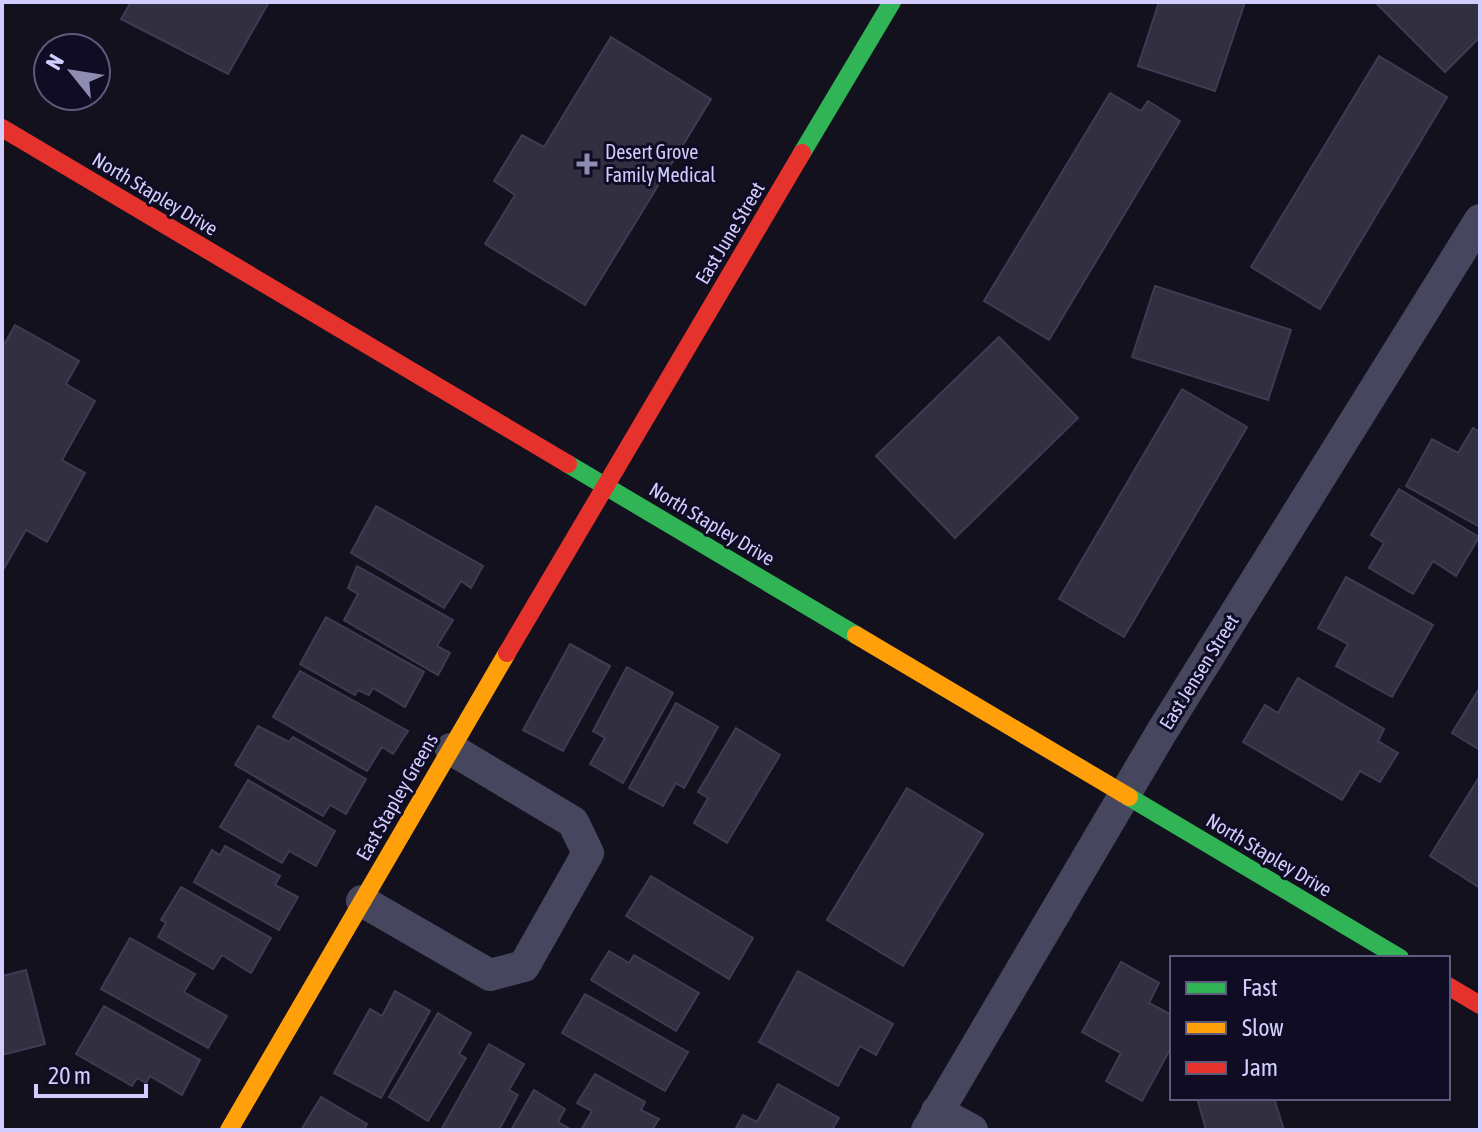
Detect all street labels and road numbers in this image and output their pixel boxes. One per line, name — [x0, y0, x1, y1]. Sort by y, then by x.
street label: North Stapley Drive — [89, 147, 222, 240]
street label: East June Street — [690, 177, 769, 288]
street label: North Stapley Drive — [646, 477, 779, 570]
street label: East Jensen Street — [1154, 610, 1243, 733]
street label: East Stapley Greens — [351, 729, 442, 864]
street label: North Stapley Drive — [1203, 808, 1336, 901]

